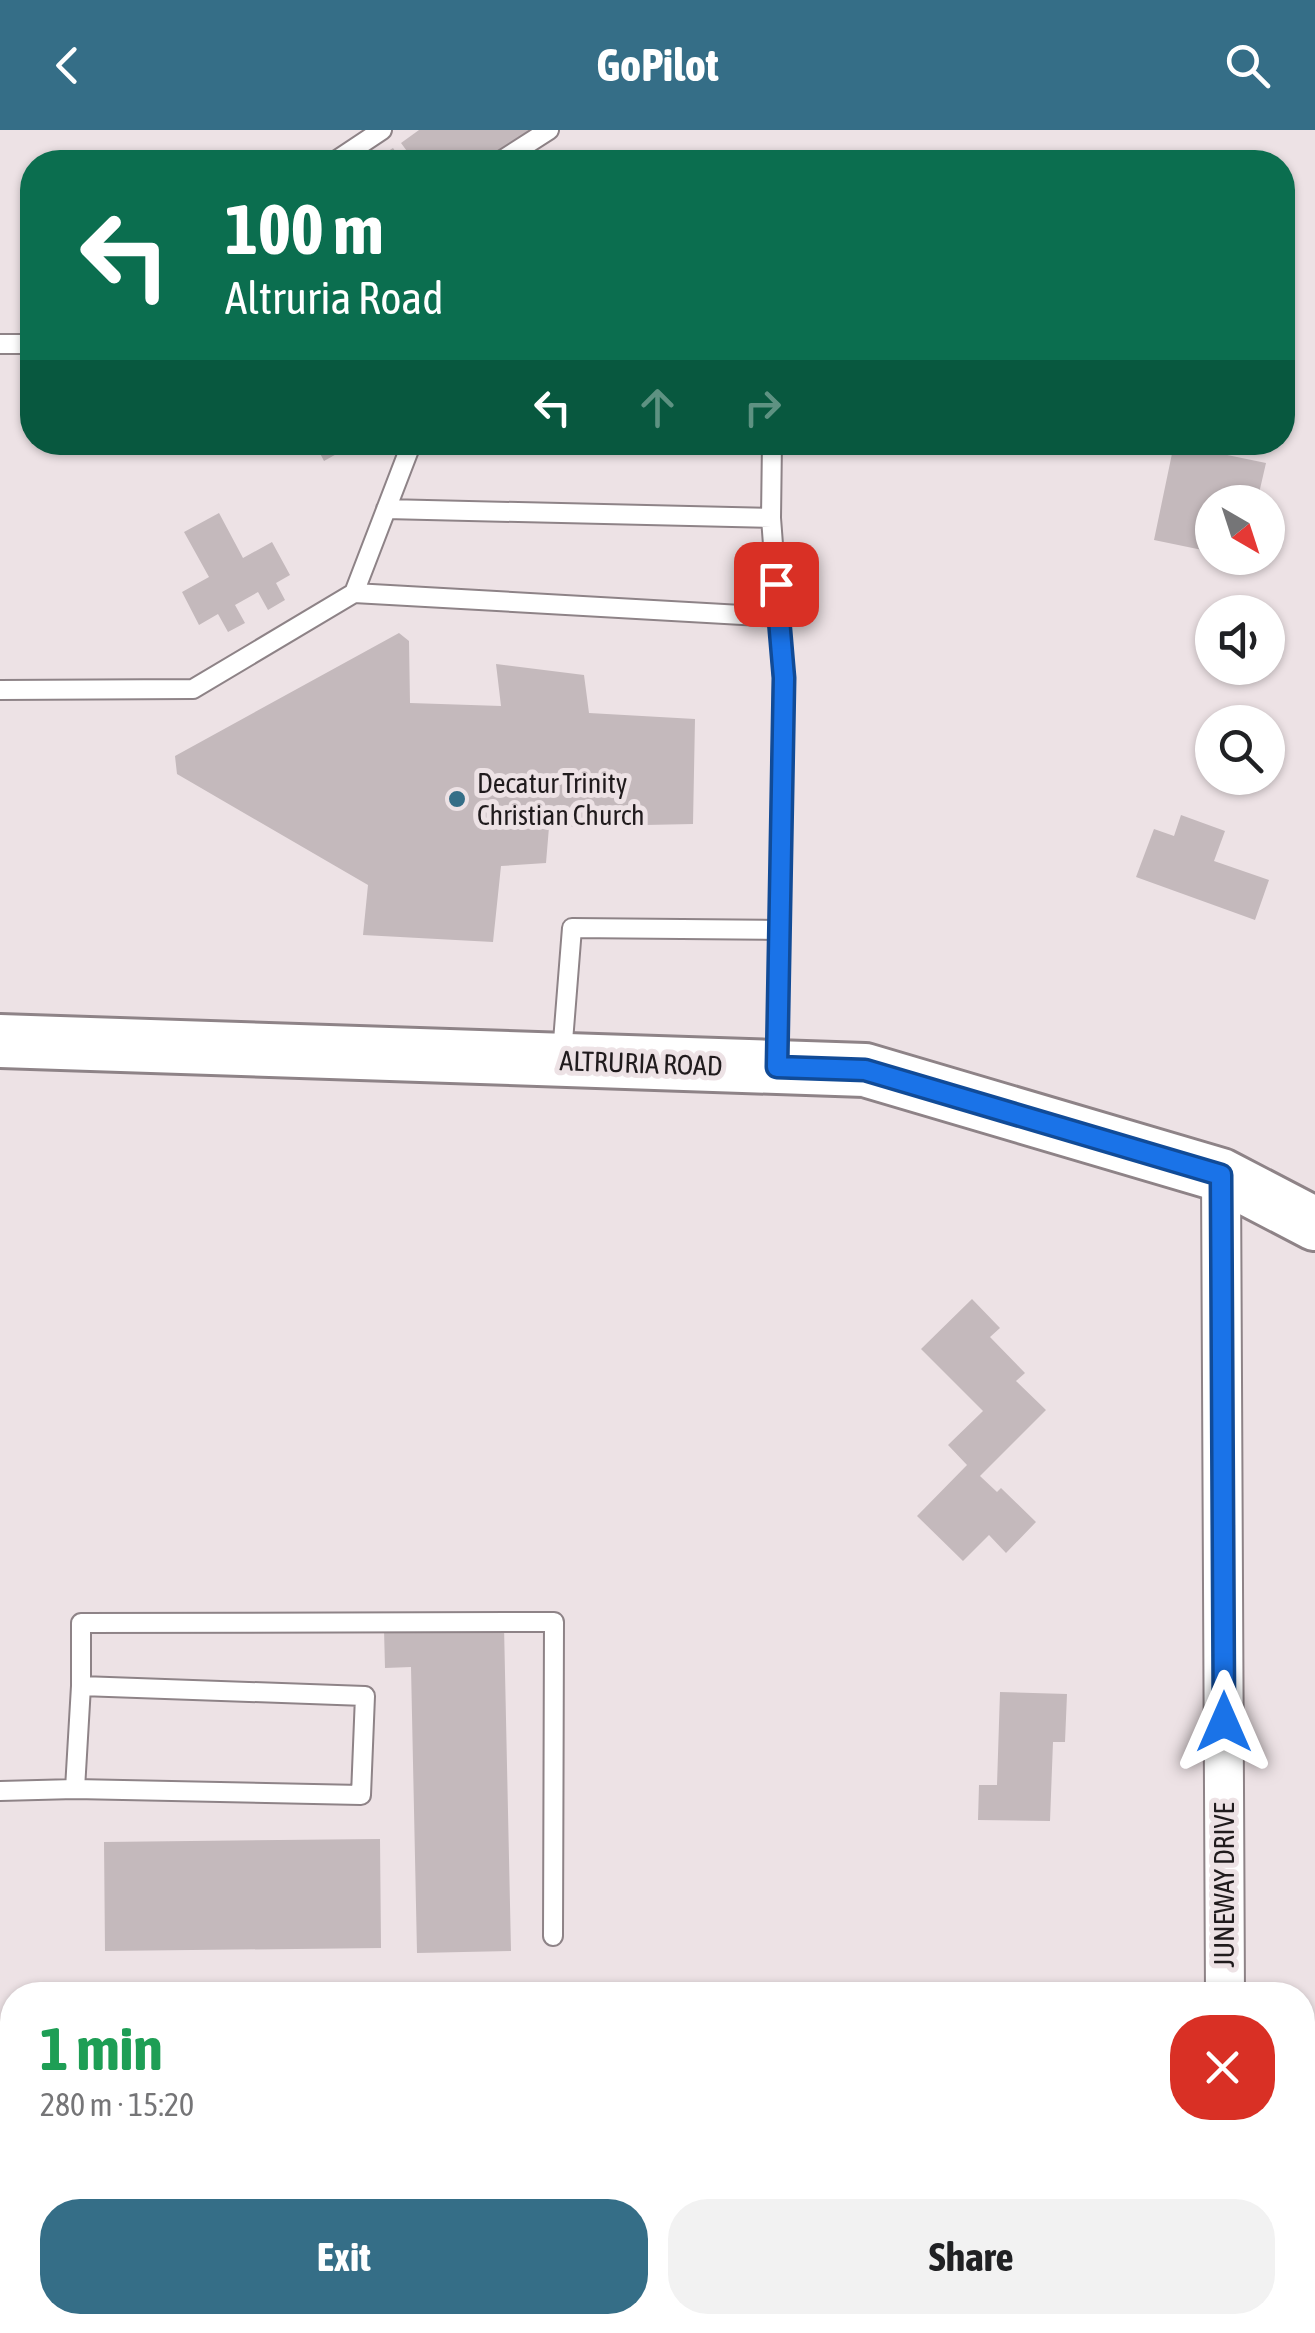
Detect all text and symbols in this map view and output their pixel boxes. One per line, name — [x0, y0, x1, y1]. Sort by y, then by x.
icon: back — [40, 38, 95, 93]
icon: search — [1220, 38, 1275, 93]
text: GoPilot — [596, 39, 719, 91]
text: 100 m — [225, 189, 384, 269]
icon: left — [60, 190, 190, 320]
text: Altruria Road — [225, 272, 444, 324]
icon: left — [525, 380, 580, 435]
icon: ahead — [630, 380, 685, 435]
icon: right — [735, 380, 790, 435]
north arrow — [1195, 485, 1285, 575]
map controls — [1195, 485, 1285, 795]
pin — [734, 542, 819, 627]
icon: arrive — [749, 557, 804, 612]
button: sound — [1195, 595, 1285, 685]
button: search — [1195, 705, 1285, 795]
place label: Decatur Trinity Christian Church — [477, 767, 645, 831]
marker: Decatur Trinity Christian Church — [446, 788, 468, 810]
street label: ALTRURIA ROAD — [559, 1044, 723, 1082]
position arrow — [1172, 1670, 1276, 1774]
street label: JUNEWAY DRIVE — [1208, 1803, 1240, 1967]
text: 1 min — [40, 2014, 163, 2083]
button: close — [1170, 2015, 1275, 2120]
text: 280 m · 15:20 — [40, 2086, 194, 2123]
button: Exit — [40, 2199, 648, 2314]
button: Share — [668, 2199, 1275, 2314]

